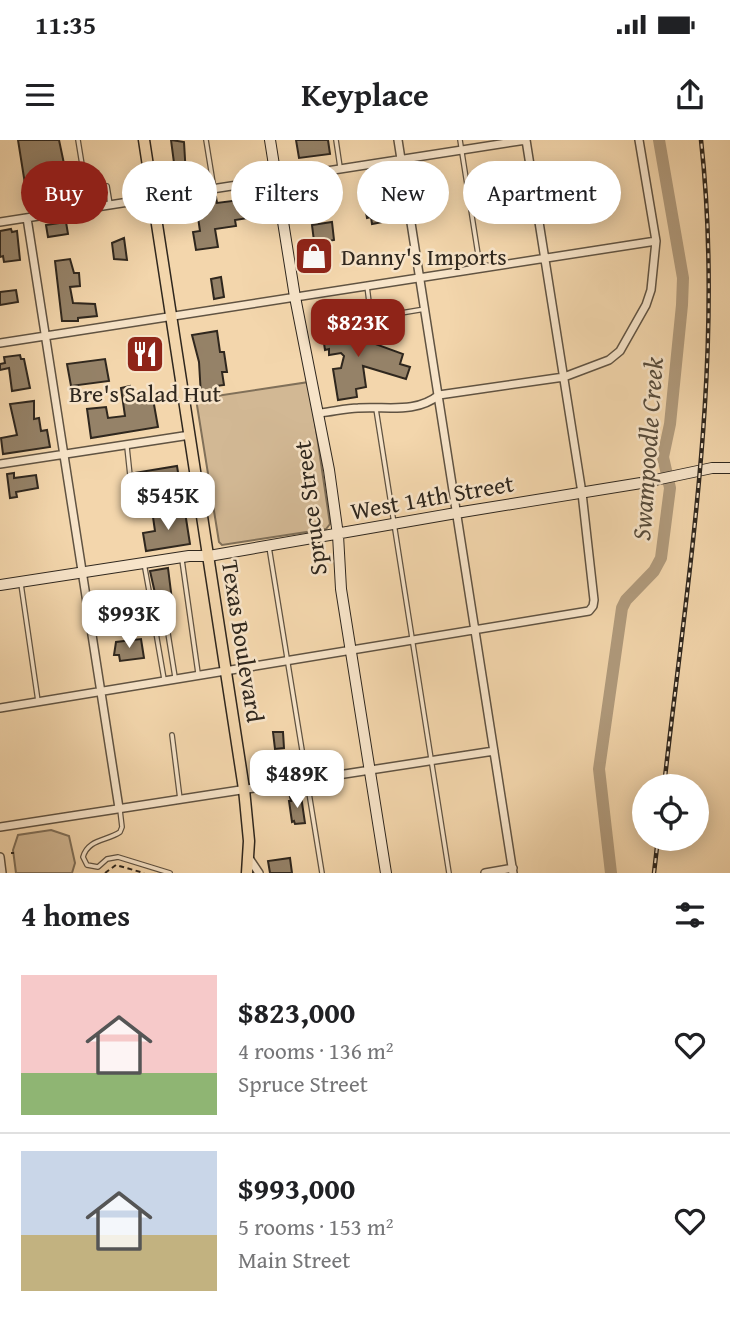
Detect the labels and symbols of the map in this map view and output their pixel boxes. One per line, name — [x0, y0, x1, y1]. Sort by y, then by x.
shop icon: Danny's Imports — [293, 235, 335, 277]
place label: Danny's Imports — [341, 239, 507, 274]
pin: $823K — [309, 300, 407, 359]
restaurant icon: Bre's Salad Hut — [124, 333, 166, 375]
water label: Swampoodle Creek — [621, 356, 673, 542]
place label: Bre's Salad Hut — [69, 376, 222, 411]
street label: Spruce Street — [284, 438, 336, 577]
street label: West 14th Street — [348, 465, 517, 529]
pin: $545K — [119, 472, 217, 532]
street label: Texas Boulevard — [213, 557, 273, 725]
pin: $993K — [80, 590, 178, 650]
pin: $489K — [248, 750, 346, 810]

